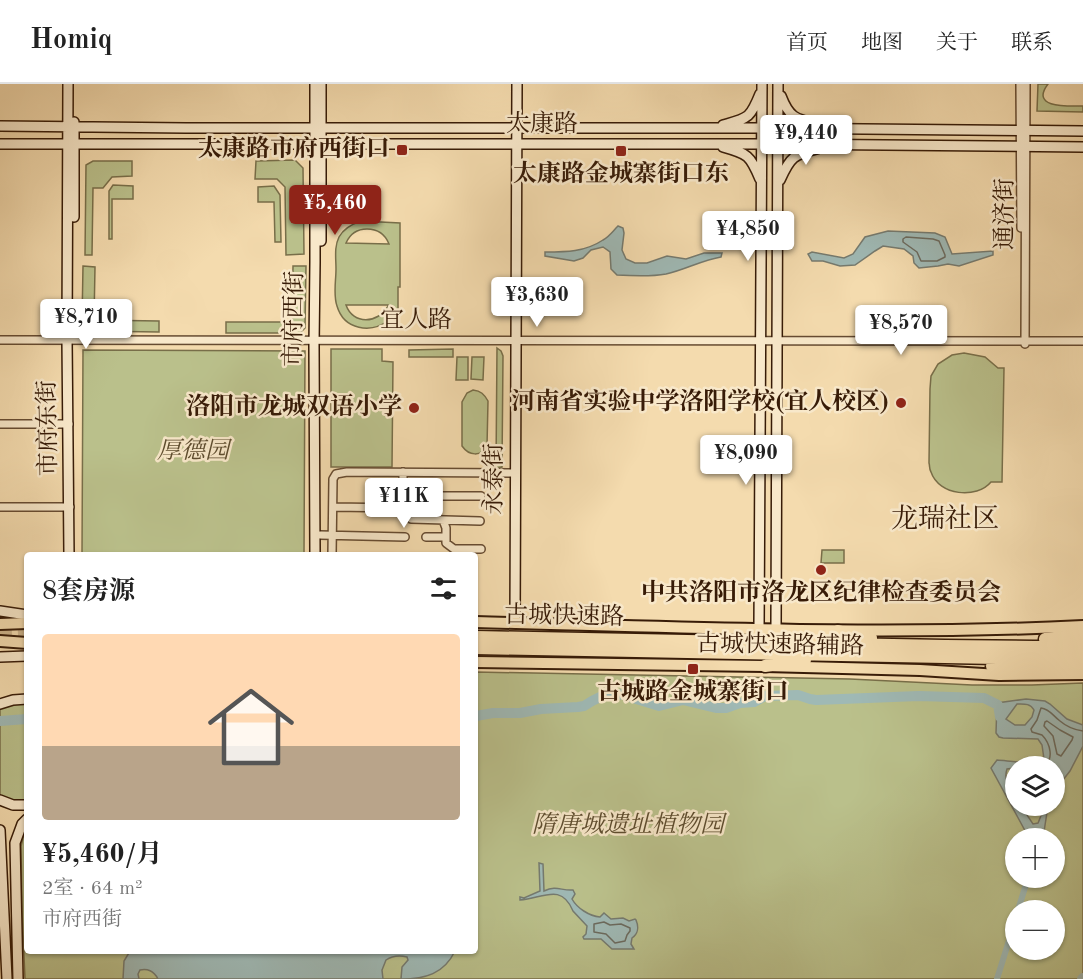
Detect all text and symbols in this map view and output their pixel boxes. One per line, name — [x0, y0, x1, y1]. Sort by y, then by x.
text: Homiq — [30, 27, 113, 55]
text: 首页 — [786, 33, 828, 54]
text: 地图 — [861, 33, 903, 54]
text: 关于 — [936, 33, 978, 54]
text: 联系 — [1011, 33, 1053, 54]
street label: 太康路 — [506, 110, 578, 137]
pin: ¥9,440 — [757, 115, 855, 166]
text: ¥9,440 — [774, 124, 838, 144]
place label: 太康路市府西街口 — [198, 135, 390, 162]
marker: 太康路市府西街口 — [395, 143, 409, 157]
marker: 太康路金城寨街口东 — [614, 144, 628, 158]
place label: 太康路金城寨街口东 — [513, 160, 729, 187]
street label: 通济街 — [991, 178, 1018, 250]
pin: ¥5,460 — [286, 185, 384, 236]
text: ¥5,460 — [303, 194, 367, 214]
pin: ¥4,850 — [699, 211, 797, 262]
text: ¥4,850 — [716, 220, 780, 240]
street label: 市府西街 — [279, 271, 308, 367]
pin: ¥3,630 — [488, 277, 586, 328]
text: ¥3,630 — [505, 286, 569, 306]
pin: ¥8,710 — [37, 299, 135, 350]
pin: ¥8,570 — [852, 305, 950, 356]
street label: 宜人路 — [380, 306, 452, 333]
text: ¥8,710 — [54, 308, 118, 328]
text: ¥8,570 — [869, 314, 933, 334]
street label: 市府东街 — [33, 380, 62, 476]
place label: 河南省实验中学洛阳学校(宜人校区) — [511, 388, 889, 415]
place label: 洛阳市龙城双语小学 — [186, 393, 402, 420]
marker: 河南省实验中学洛阳学校(宜人校区) — [894, 396, 908, 410]
marker: 洛阳市龙城双语小学 — [407, 401, 421, 415]
pin: ¥8,090 — [697, 435, 795, 486]
park label: 厚德园 — [157, 437, 233, 464]
street label: 永泰街 — [480, 443, 507, 515]
text: ¥8,090 — [714, 444, 778, 464]
pin: ¥11K — [368, 478, 440, 529]
text: ¥11K — [379, 487, 429, 507]
district label: 龙瑞社区 — [891, 504, 999, 533]
marker: 中共洛阳市洛龙区纪律检查委员会 — [814, 563, 828, 577]
icon: filters — [427, 572, 460, 605]
text: 8套房源 — [42, 579, 135, 605]
place label: 中共洛阳市洛龙区纪律检查委员会 — [641, 579, 1001, 606]
street label: 古城快速路 — [504, 601, 624, 630]
street label: 古城快速路辅路 — [696, 630, 864, 659]
marker: 古城路金城寨街口 — [686, 662, 700, 676]
icon: home — [197, 673, 305, 781]
place label: 古城路金城寨街口 — [597, 678, 789, 705]
map controls — [1005, 756, 1065, 960]
button: layers — [1005, 756, 1065, 816]
park label: 隋唐城遗址植物园 — [532, 811, 728, 838]
button: + — [1005, 828, 1065, 888]
text: ¥5,460/月 — [42, 842, 162, 868]
text: 2室 · 64 m² — [42, 879, 143, 899]
button: − — [1005, 900, 1065, 960]
text: 市府西街 — [42, 910, 122, 930]

